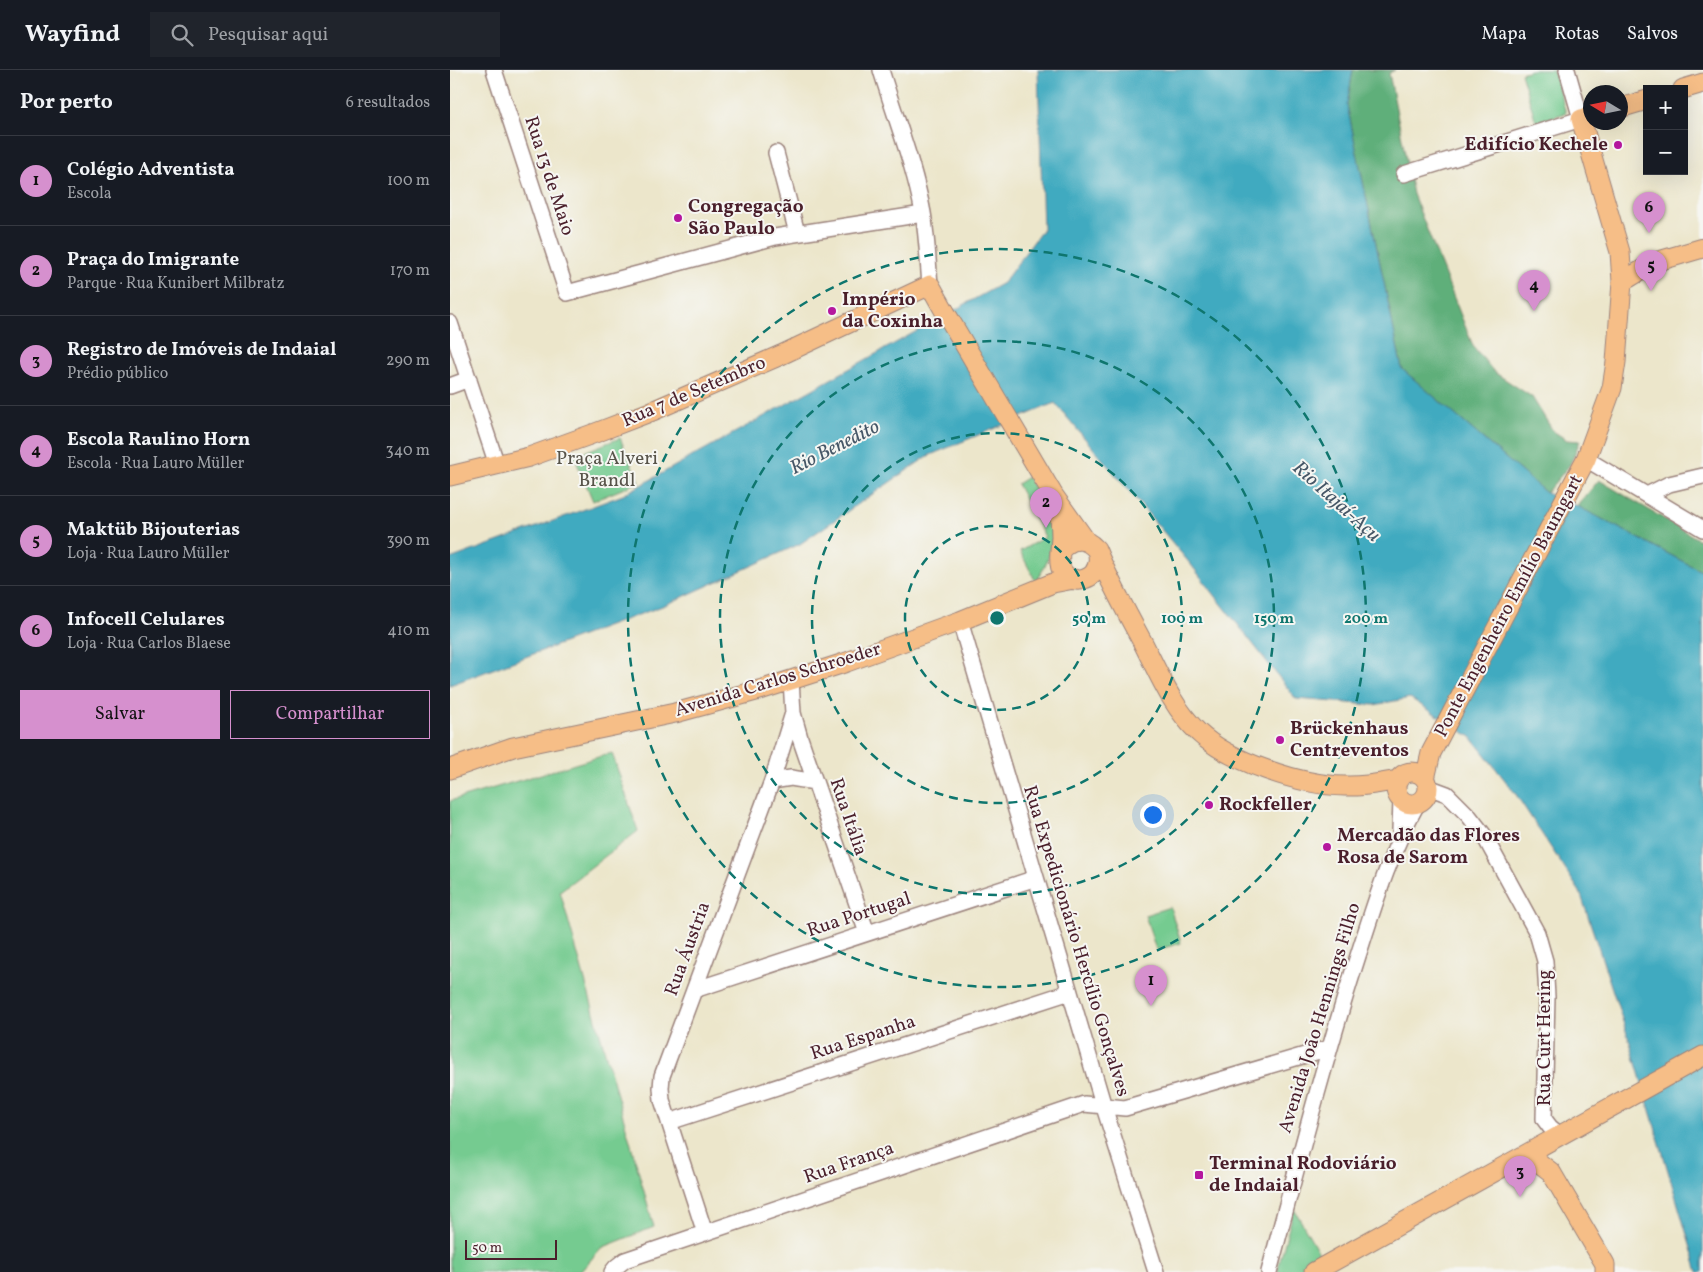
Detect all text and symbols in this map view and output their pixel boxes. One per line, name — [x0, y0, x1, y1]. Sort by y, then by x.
search box — [150, 12, 500, 57]
text: Wayfind — [25, 18, 120, 52]
icon: search — [168, 21, 196, 49]
text: Pesquisar aqui — [208, 22, 328, 48]
text: Mapa — [1482, 22, 1527, 47]
text: Rotas — [1555, 22, 1599, 47]
text: Salvos — [1627, 22, 1678, 47]
north arrow — [1583, 85, 1628, 130]
map controls — [1643, 85, 1688, 175]
button: + — [1643, 85, 1688, 130]
text: Por perto — [20, 88, 113, 117]
text: 6 resultados — [346, 92, 430, 114]
street label: Rua 13 de Maio — [517, 113, 581, 239]
button: − — [1643, 130, 1688, 175]
place label: Edifício Kechele — [1465, 132, 1608, 158]
marker: Edifício Kechele — [1612, 139, 1624, 151]
text: Colégio Adventista — [67, 157, 235, 183]
text: 1 — [33, 170, 39, 192]
text: 100 m — [387, 170, 430, 192]
text: Escola — [67, 183, 112, 205]
pin: 6 — [1633, 192, 1665, 233]
place label: Congregação São Paulo — [688, 194, 804, 242]
marker: Congregação São Paulo — [672, 212, 684, 224]
text: Praça do Imigrante — [67, 247, 239, 273]
pin: 5 — [1635, 250, 1667, 291]
text: 2 — [32, 260, 40, 282]
text: 170 m — [390, 260, 430, 282]
pin: 4 — [1518, 270, 1550, 311]
text: Parque · Rua Kunibert Milbratz — [67, 273, 284, 295]
place label: Império da Coxinha — [842, 287, 943, 335]
marker: Império da Coxinha — [826, 305, 838, 317]
text: Registro de Imóveis de Indaial — [67, 337, 337, 363]
text: 3 — [32, 350, 40, 372]
text: 290 m — [386, 350, 430, 372]
street label: Rua 7 de Setembro — [618, 350, 770, 434]
text: Prédio público — [67, 363, 168, 385]
water label: Rio Benedito — [785, 413, 885, 483]
text: Escola Raulino Horn — [67, 427, 250, 453]
text: 4 — [31, 440, 41, 462]
text: 340 m — [386, 440, 430, 462]
park label: Praça Alveri Brandl — [556, 446, 658, 494]
text: Escola · Rua Lauro Müller — [67, 453, 244, 475]
water label: Rio Itajaí-Açu — [1286, 455, 1386, 549]
street label: Ponte Engenheiro Emílio Baumgart — [1429, 470, 1590, 742]
pin: 2 — [1030, 487, 1062, 528]
text: Maktüb Bijouterias — [67, 517, 240, 543]
text: 5 — [32, 530, 40, 552]
text: 390 m — [387, 530, 430, 552]
text: Loja · Rua Lauro Müller — [67, 543, 229, 565]
text: Infocell Celulares — [67, 607, 225, 633]
centre of rings — [988, 609, 1006, 627]
text: 50 m — [1072, 609, 1106, 630]
text: 100 m — [1161, 609, 1204, 630]
text: 150 m — [1254, 609, 1294, 630]
text: 200 m — [1344, 609, 1388, 630]
text: 6 — [32, 620, 40, 642]
text: 410 m — [387, 620, 430, 642]
text: Loja · Rua Carlos Blaese — [67, 633, 231, 655]
street label: Avenida Carlos Schroeder — [672, 636, 884, 724]
button: Salvar — [20, 690, 220, 739]
button: Compartilhar — [230, 690, 430, 739]
place label: Brückenhaus Centreventos — [1290, 716, 1409, 764]
marker: Brückenhaus Centreventos — [1274, 734, 1286, 746]
street label: Rua Itália — [823, 775, 873, 859]
street label: Rua Expedicionário Hercílio Gonçalves — [1016, 782, 1136, 1100]
place label: Rockfeller — [1219, 792, 1312, 818]
marker: Rockfeller — [1203, 799, 1215, 811]
your location — [1140, 802, 1166, 828]
place label: Mercadão das Flores Rosa de Sarom — [1337, 823, 1520, 871]
marker: Mercadão das Flores Rosa de Sarom — [1321, 841, 1333, 853]
street label: Rua Portugal — [804, 886, 915, 944]
street label: Rua Áustria — [659, 898, 717, 1000]
street label: Avenida João Hennings Filho — [1273, 900, 1367, 1136]
pin: 1 — [1135, 965, 1167, 1006]
street label: Rua Curt Hering — [1532, 970, 1558, 1106]
street label: Rua Espanha — [807, 1009, 919, 1067]
street label: Rua França — [800, 1135, 898, 1191]
place label: Terminal Rodoviário de Indaial — [1209, 1151, 1397, 1199]
pin: 3 — [1504, 1156, 1536, 1197]
marker: Terminal Rodoviário de Indaial — [1193, 1169, 1205, 1181]
scale bar — [465, 1237, 558, 1260]
text: 50 m — [472, 1239, 502, 1258]

